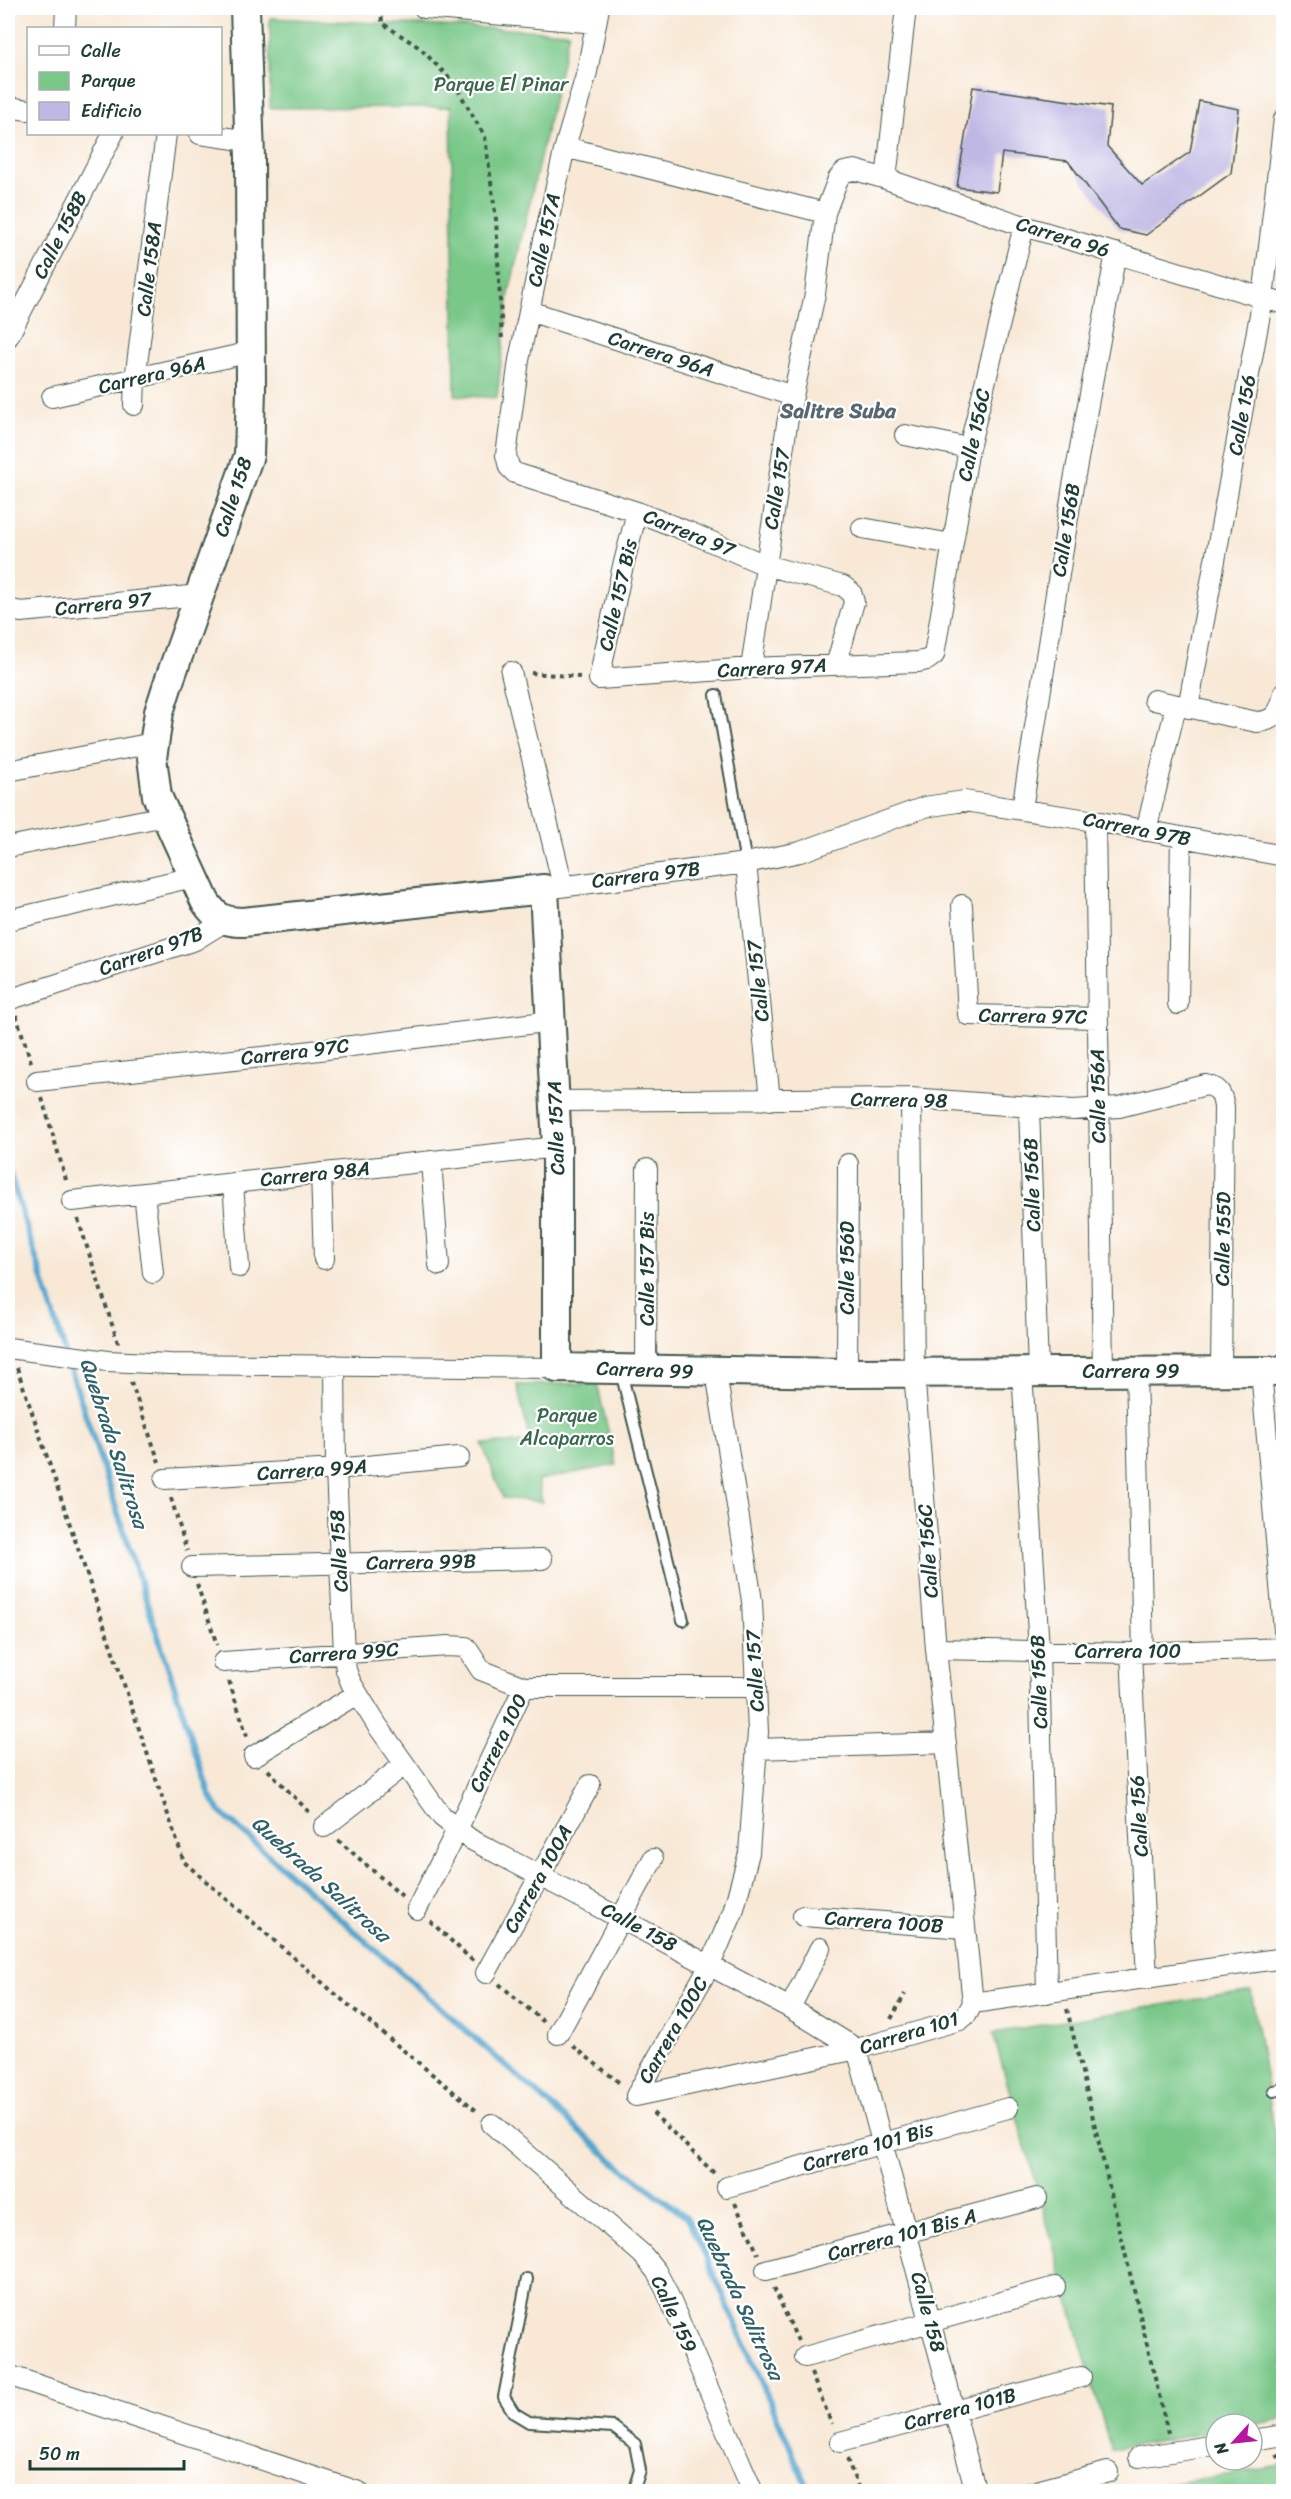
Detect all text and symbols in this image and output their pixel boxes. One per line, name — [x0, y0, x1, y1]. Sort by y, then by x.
legend — [27, 27, 222, 135]
text: Calle — [81, 35, 121, 67]
text: Parque — [81, 65, 136, 97]
park label: Parque El Pinar — [434, 67, 570, 102]
text: Edificio — [81, 95, 142, 127]
street label: Calle 158B — [23, 184, 97, 285]
street label: Calle 157A — [517, 190, 571, 290]
street label: Carrera 96 — [1012, 206, 1114, 268]
street label: Calle 158A — [126, 220, 172, 318]
street label: Carrera 96A — [604, 320, 718, 388]
street label: Carrera 96A — [95, 346, 209, 404]
street label: Calle 156 — [1218, 372, 1266, 458]
street label: Calle 156C — [947, 385, 1001, 485]
district label: Salitre Suba — [779, 392, 897, 430]
street label: Calle 157 — [753, 444, 801, 532]
street label: Calle 158 — [204, 452, 262, 542]
street label: Calle 156B — [1041, 480, 1091, 579]
street label: Carrera 97 — [638, 499, 742, 568]
street label: Calle 157 Bis — [588, 535, 648, 655]
street label: Carrera 97 — [53, 581, 154, 626]
street label: Carrera 97A — [716, 648, 828, 688]
street label: Carrera 97B — [1080, 801, 1194, 857]
street label: Carrera 97B — [590, 851, 703, 899]
street label: Carrera 97B — [94, 916, 209, 986]
street label: Calle 157 — [736, 937, 780, 1023]
street label: Carrera 97C — [978, 998, 1088, 1034]
street label: Carrera 97C — [239, 1028, 352, 1076]
street label: Calle 156A — [1080, 1048, 1116, 1144]
street label: Calle 157A — [537, 1080, 575, 1176]
street label: Carrera 98 — [850, 1082, 948, 1118]
street label: Calle 156B — [1013, 1137, 1051, 1233]
street label: Carrera 98A — [258, 1151, 372, 1197]
street label: Calle 155D — [1205, 1191, 1241, 1286]
street label: Calle 157 Bis — [630, 1211, 665, 1326]
street label: Calle 156D — [830, 1221, 865, 1315]
street label: Carrera 99 — [596, 1351, 694, 1389]
water label: Quebrada Salitrosa — [68, 1353, 160, 1536]
street label: Carrera 99 — [1082, 1354, 1180, 1389]
park label: Parque Alcaparros — [519, 1398, 615, 1456]
street label: Carrera 99A — [256, 1449, 368, 1491]
street label: Calle 156C — [907, 1502, 949, 1599]
street label: Calle 158 — [319, 1509, 359, 1593]
street label: Carrera 99B — [366, 1544, 477, 1580]
street label: Calle 157 — [735, 1628, 775, 1713]
street label: Carrera 99C — [288, 1632, 400, 1674]
street label: Calle 156B — [1020, 1634, 1058, 1730]
street label: Carrera 100 — [1075, 1634, 1181, 1669]
street label: Carrera 100 — [459, 1687, 537, 1799]
street label: Calle 156 — [1119, 1774, 1159, 1858]
water label: Quebrada Salitrosa — [242, 1805, 402, 1954]
street label: Carrera 100A — [494, 1818, 582, 1940]
street label: Calle 158 — [594, 1892, 684, 1962]
street label: Carrera 100B — [823, 1900, 945, 1944]
street label: Carrera 100C — [628, 1969, 718, 2090]
street label: Carrera 101 — [855, 2001, 963, 2065]
street label: Carrera 101 Bis — [798, 2111, 938, 2182]
street label: Carrera 101 Bis A — [823, 2198, 981, 2272]
water label: Quebrada Salitrosa — [685, 2210, 796, 2389]
street label: Calle 158 — [900, 2268, 956, 2356]
street label: Calle 159 — [641, 2269, 707, 2359]
street label: Carrera 101B — [900, 2377, 1020, 2441]
north arrow — [1204, 2412, 1264, 2472]
scale bar — [30, 2433, 184, 2471]
text: N — [1205, 2436, 1237, 2461]
text: 50 m — [39, 2438, 80, 2470]

